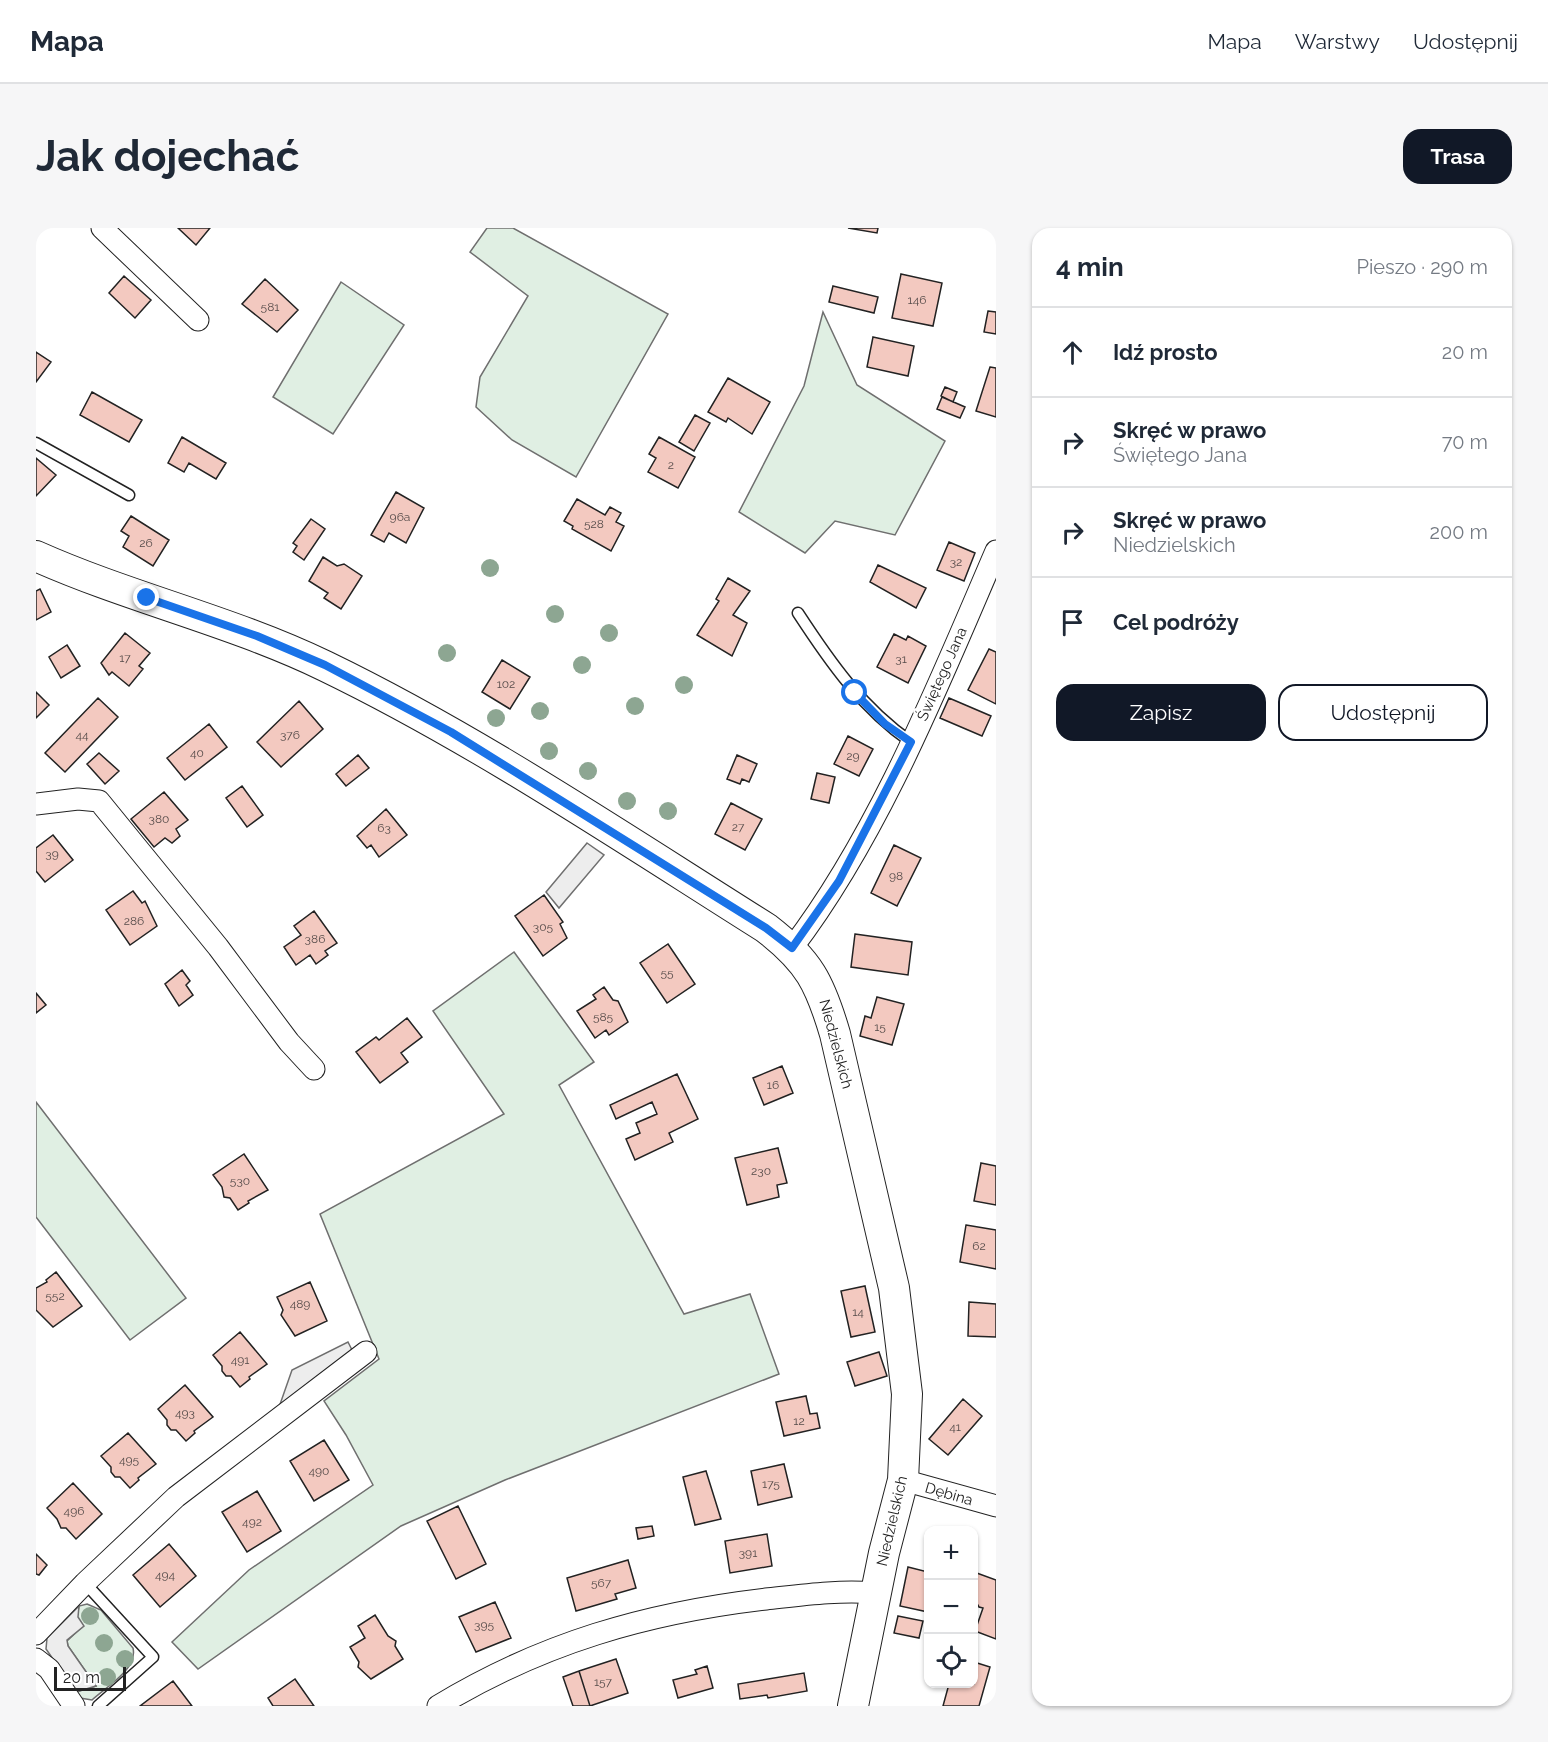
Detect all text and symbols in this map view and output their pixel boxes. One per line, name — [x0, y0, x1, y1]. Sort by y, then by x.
text: Mapa — [30, 25, 104, 58]
text: Mapa — [1207, 29, 1262, 54]
text: Warstwy — [1295, 29, 1380, 54]
text: Udostępnij — [1413, 29, 1518, 54]
button: Trasa — [1403, 129, 1512, 184]
text: Jak dojechać — [36, 132, 299, 181]
text: 4 min — [1056, 252, 1124, 282]
text: Pieszo · 290 m — [1356, 255, 1488, 279]
house number: 146 — [908, 293, 926, 307]
house number: 581 — [261, 300, 279, 314]
icon: ahead — [1056, 336, 1089, 369]
text: Idź prosto — [1113, 339, 1218, 365]
text: 20 m — [1442, 340, 1488, 364]
text: Skręć w prawo — [1113, 417, 1266, 443]
icon: right — [1056, 426, 1089, 459]
text: 70 m — [1442, 430, 1488, 454]
text: Świętego Jana — [1113, 443, 1247, 467]
house number: 2 — [668, 458, 674, 472]
text: Skręć w prawo — [1113, 507, 1266, 533]
house number: 96a — [390, 510, 410, 524]
icon: right — [1056, 516, 1089, 549]
house number: 528 — [584, 517, 604, 531]
text: 200 m — [1430, 520, 1488, 544]
text: Niedzielskich — [1113, 533, 1236, 557]
house number: 26 — [139, 536, 153, 550]
house number: 32 — [950, 555, 962, 569]
route end — [133, 584, 159, 610]
icon: arrive — [1056, 606, 1089, 639]
text: Cel podróży — [1113, 609, 1239, 635]
street label: Świętego Jana — [913, 624, 971, 724]
house number: 17 — [119, 651, 131, 665]
house number: 31 — [895, 652, 907, 666]
house number: 102 — [497, 677, 515, 691]
route start — [841, 679, 867, 705]
button: Zapisz — [1056, 684, 1266, 741]
button: Udostępnij — [1278, 684, 1488, 741]
house number: 44 — [75, 728, 89, 742]
house number: 376 — [280, 728, 300, 742]
house number: 40 — [190, 746, 204, 760]
house number: 29 — [846, 749, 860, 763]
house number: 380 — [149, 812, 169, 826]
house number: 27 — [732, 820, 745, 834]
house number: 63 — [377, 821, 391, 835]
house number: 39 — [45, 847, 59, 861]
house number: 98 — [889, 869, 903, 883]
house number: 286 — [124, 914, 144, 928]
house number: 305 — [533, 920, 554, 934]
house number: 386 — [305, 932, 325, 946]
house number: 55 — [660, 966, 674, 980]
street label: Niedzielskich — [815, 997, 857, 1091]
house number: 585 — [593, 1010, 614, 1024]
house number: 15 — [874, 1020, 886, 1034]
house number: 16 — [767, 1078, 779, 1092]
house number: 230 — [751, 1164, 771, 1178]
house number: 530 — [230, 1174, 250, 1188]
house number: 62 — [972, 1239, 986, 1253]
house number: 552 — [45, 1289, 65, 1303]
house number: 489 — [290, 1297, 310, 1311]
house number: 14 — [852, 1305, 864, 1319]
house number: 491 — [231, 1353, 249, 1367]
house number: 493 — [175, 1406, 195, 1420]
house number: 12 — [793, 1414, 805, 1428]
house number: 41 — [949, 1420, 961, 1434]
house number: 495 — [119, 1453, 140, 1467]
house number: 490 — [309, 1464, 329, 1478]
street label: Niedzielskich — [873, 1474, 911, 1568]
house number: 175 — [762, 1477, 780, 1491]
street label: Dębina — [923, 1479, 975, 1509]
house number: 496 — [64, 1504, 84, 1518]
house number: 492 — [242, 1515, 262, 1529]
map controls — [924, 1526, 978, 1688]
button: + — [924, 1526, 978, 1580]
house number: 391 — [739, 1546, 757, 1560]
house number: 494 — [155, 1568, 176, 1582]
house number: 567 — [591, 1576, 612, 1590]
button: − — [924, 1580, 978, 1634]
house number: 395 — [474, 1618, 494, 1632]
button: locate — [924, 1634, 978, 1688]
scale bar — [54, 1664, 126, 1692]
text: 20 m — [63, 1668, 100, 1687]
house number: 157 — [594, 1675, 613, 1689]

